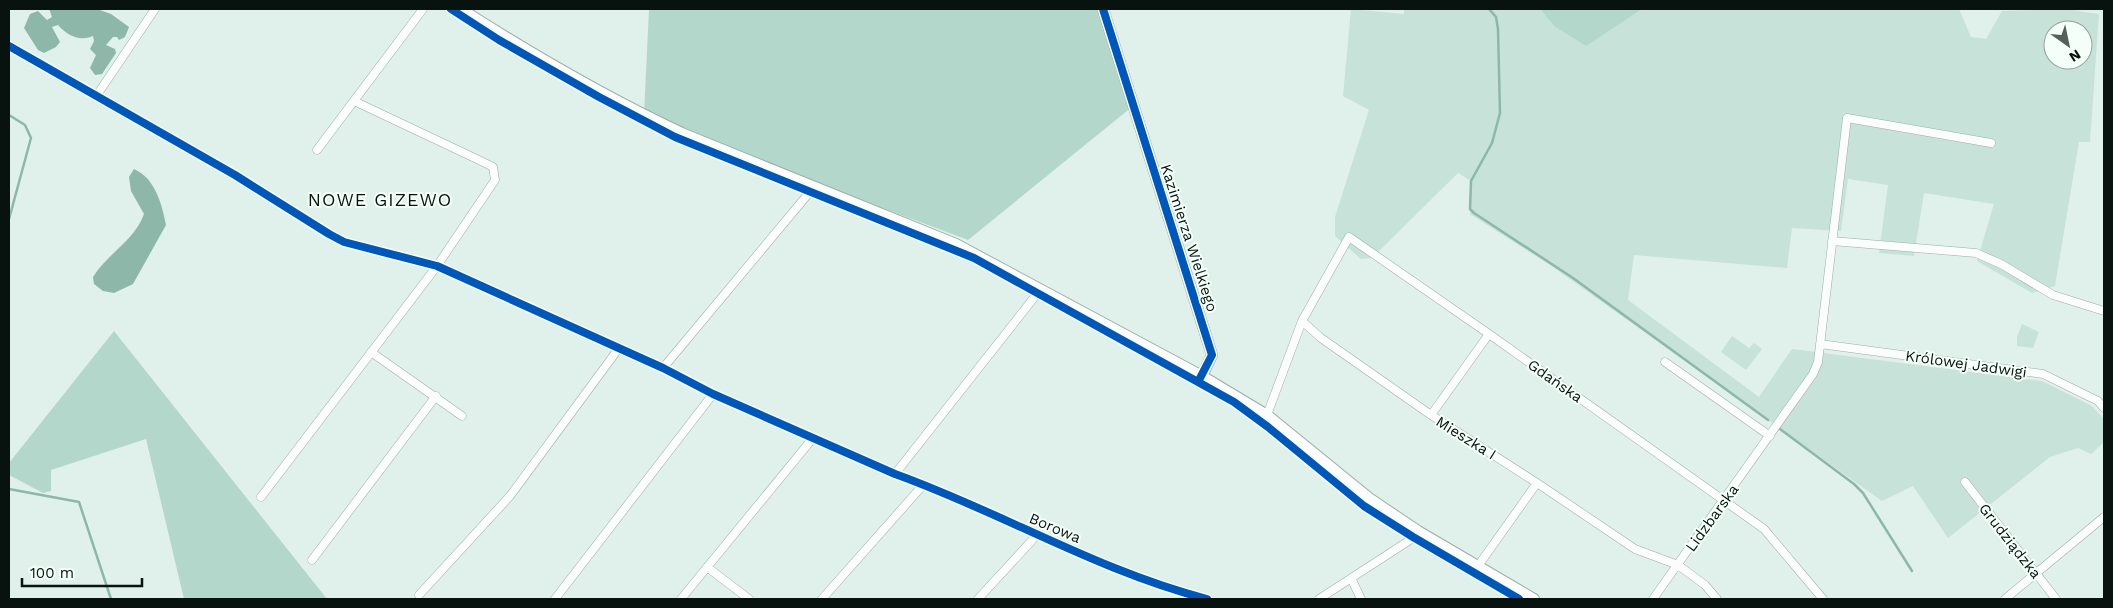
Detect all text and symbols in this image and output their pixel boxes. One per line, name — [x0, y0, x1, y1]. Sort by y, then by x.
north arrow — [2043, 20, 2093, 70]
text: N — [2066, 46, 2084, 65]
street label: Kazimierza Wielkiego — [1157, 162, 1221, 314]
district label: NOWE GIZEWO — [308, 189, 452, 210]
street label: Królowej Jadwigi — [1904, 347, 2028, 381]
street label: Gdańska — [1524, 356, 1586, 407]
street label: Mieszka I — [1433, 412, 1499, 464]
street label: Lidzbarska — [1682, 480, 1743, 555]
street label: Grudziądzka — [1975, 500, 2045, 583]
street label: Borowa — [1026, 509, 1084, 547]
scale bar — [22, 556, 142, 588]
text: 100 m — [30, 564, 74, 582]

